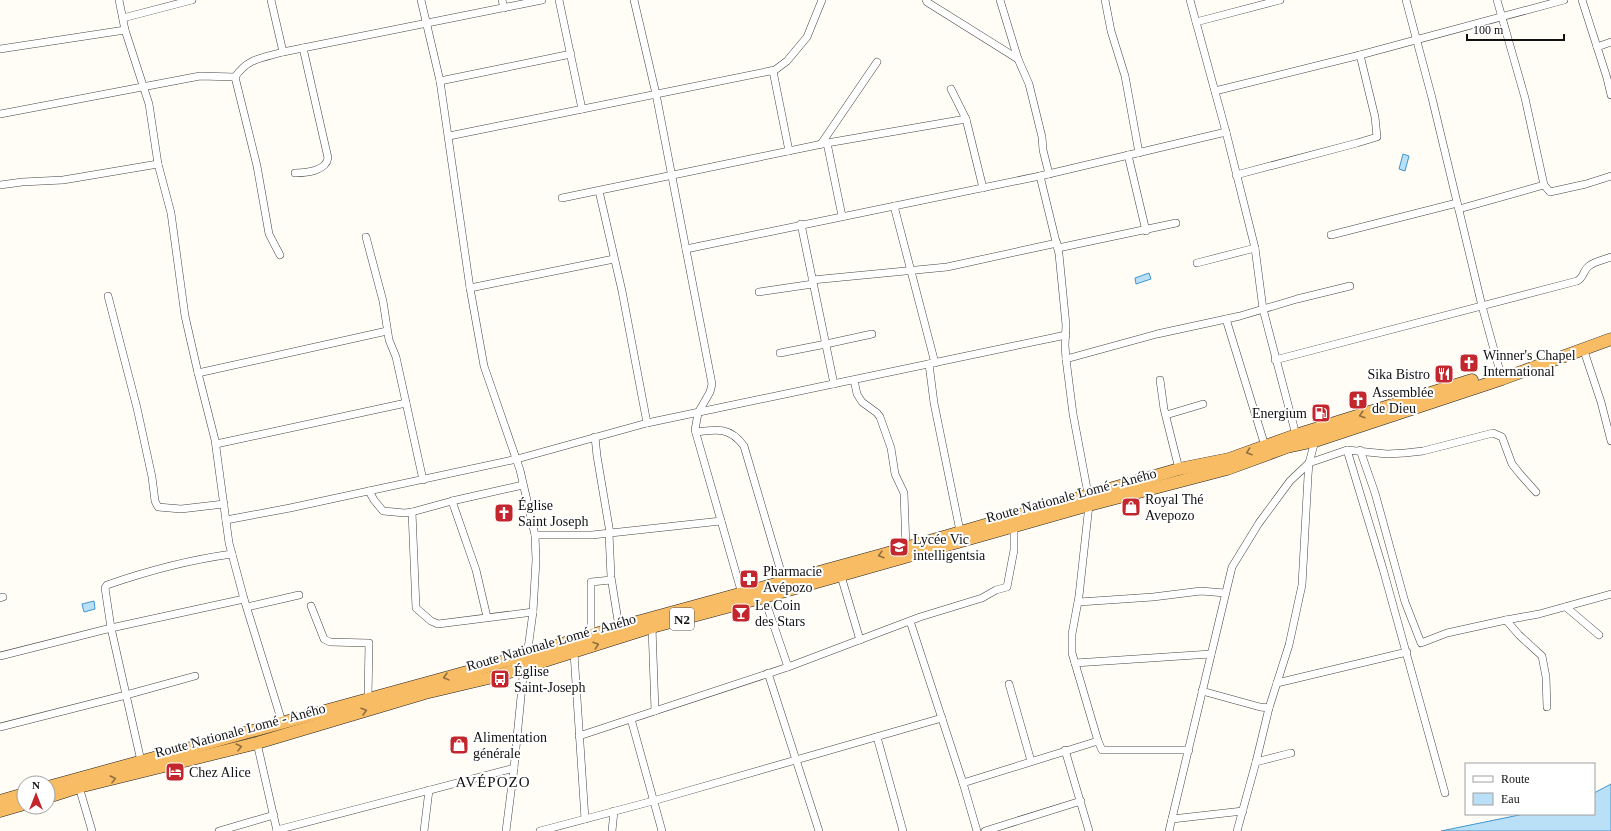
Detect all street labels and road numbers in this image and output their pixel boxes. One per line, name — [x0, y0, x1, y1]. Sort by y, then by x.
street label: Route Nationale Lomé - Aného — [984, 465, 1158, 525]
road number: N2 — [670, 608, 694, 630]
street label: Route Nationale Lomé - Aného — [465, 611, 638, 674]
street label: Route Nationale Lomé - Aného — [153, 700, 327, 760]

